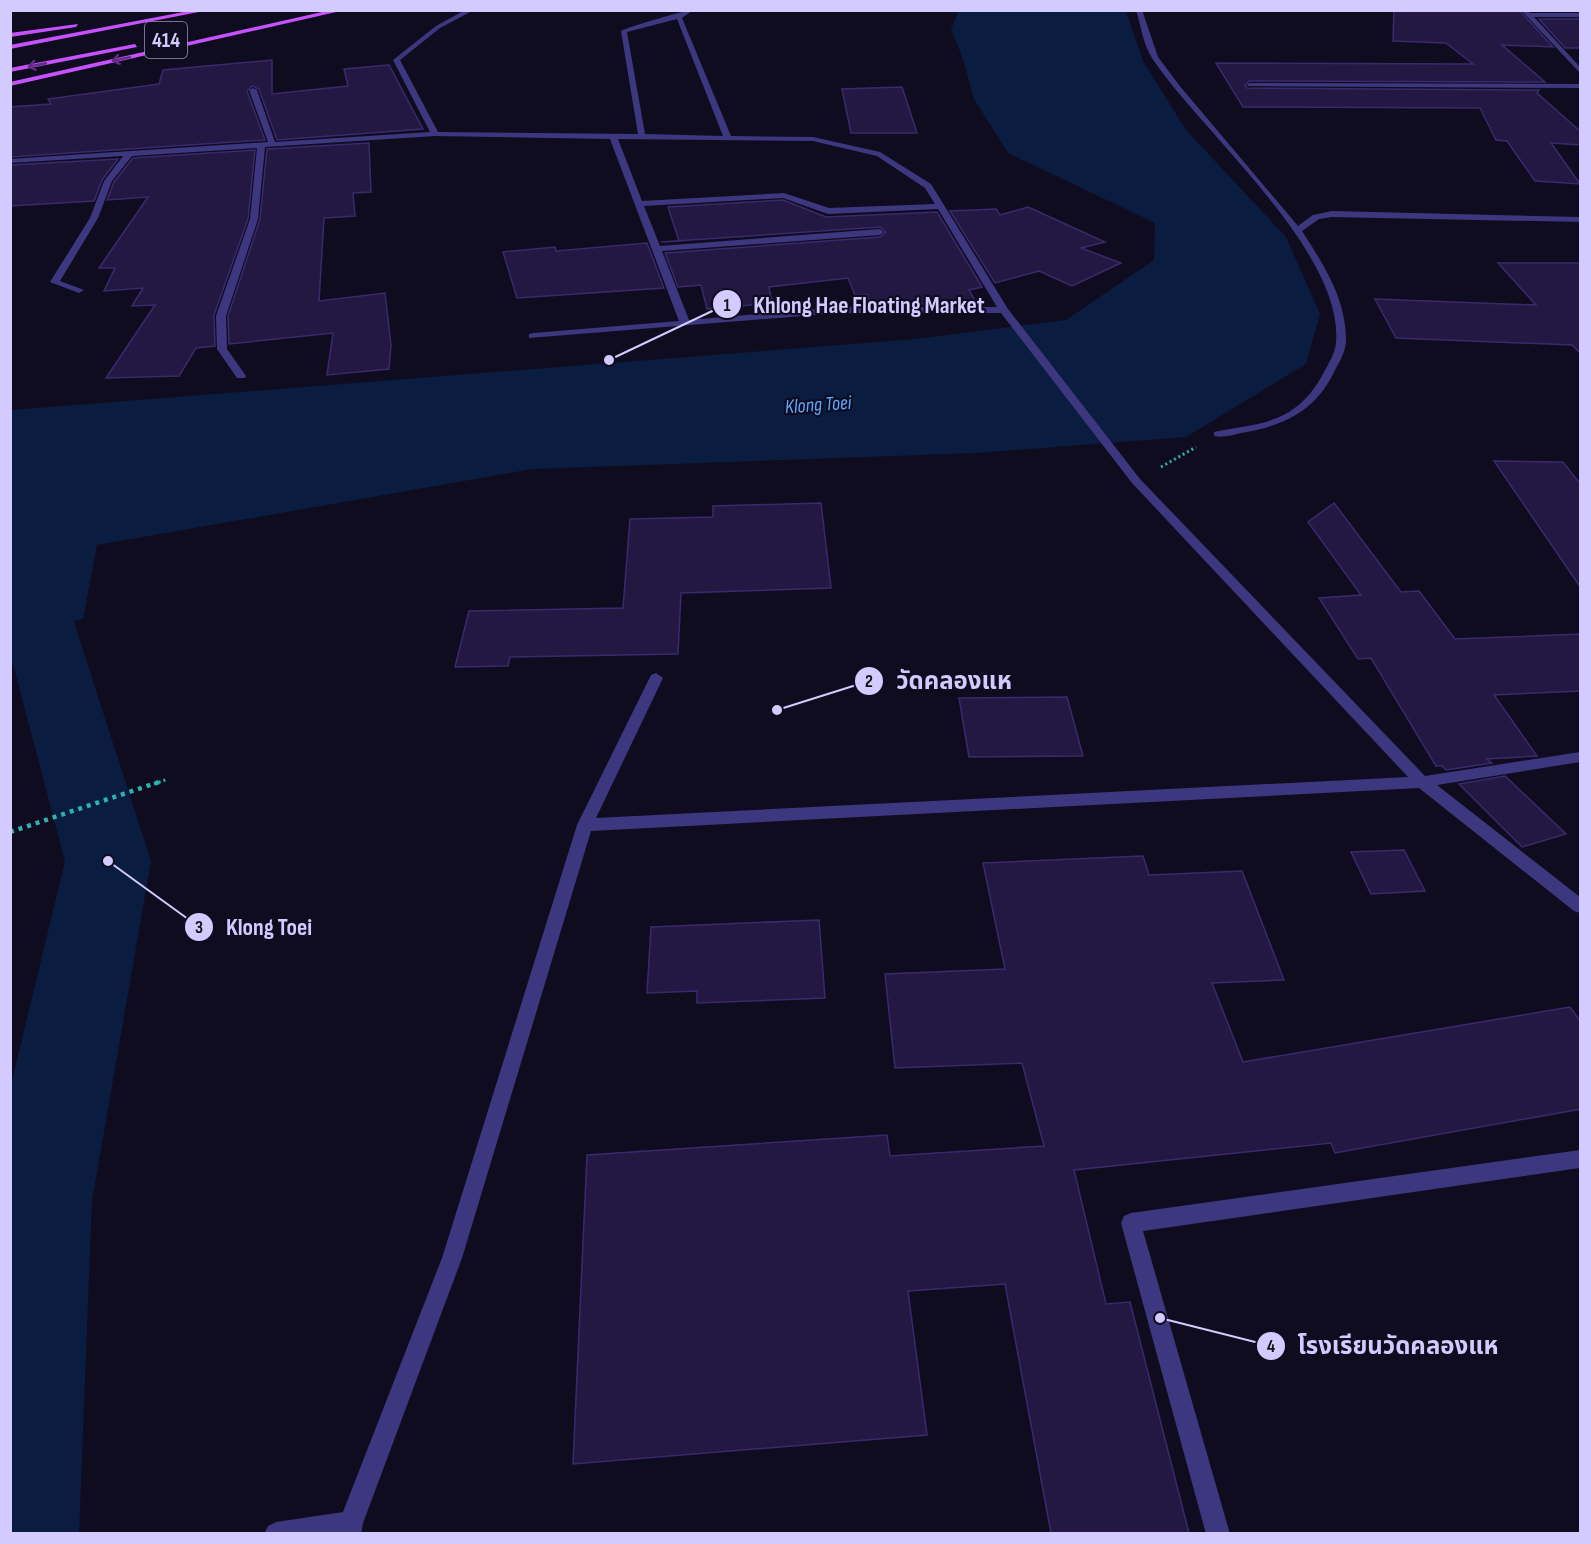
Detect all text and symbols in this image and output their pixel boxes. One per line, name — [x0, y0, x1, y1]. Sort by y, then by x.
road number: 414 — [145, 22, 187, 58]
one-way arrow — [112, 54, 131, 66]
one-way arrow — [27, 60, 47, 71]
callout: Khlong Hae Floating Market — [712, 283, 997, 325]
text: Khlong Hae Floating Market — [753, 291, 985, 320]
text: 1 — [723, 295, 731, 316]
water label: Klong Toei — [784, 391, 853, 419]
callout: วัดคลองแห — [854, 660, 1024, 702]
text: วัดคลองแห — [896, 667, 1012, 696]
text: 2 — [865, 671, 873, 692]
callout: Klong Toei — [184, 906, 324, 948]
text: Klong Toei — [226, 913, 312, 942]
text: 3 — [195, 917, 203, 938]
callout: โรงเรียนวัดคลองแห — [1256, 1325, 1511, 1367]
text: โรงเรียนวัดคลองแห — [1297, 1332, 1499, 1361]
text: 4 — [1267, 1336, 1276, 1357]

